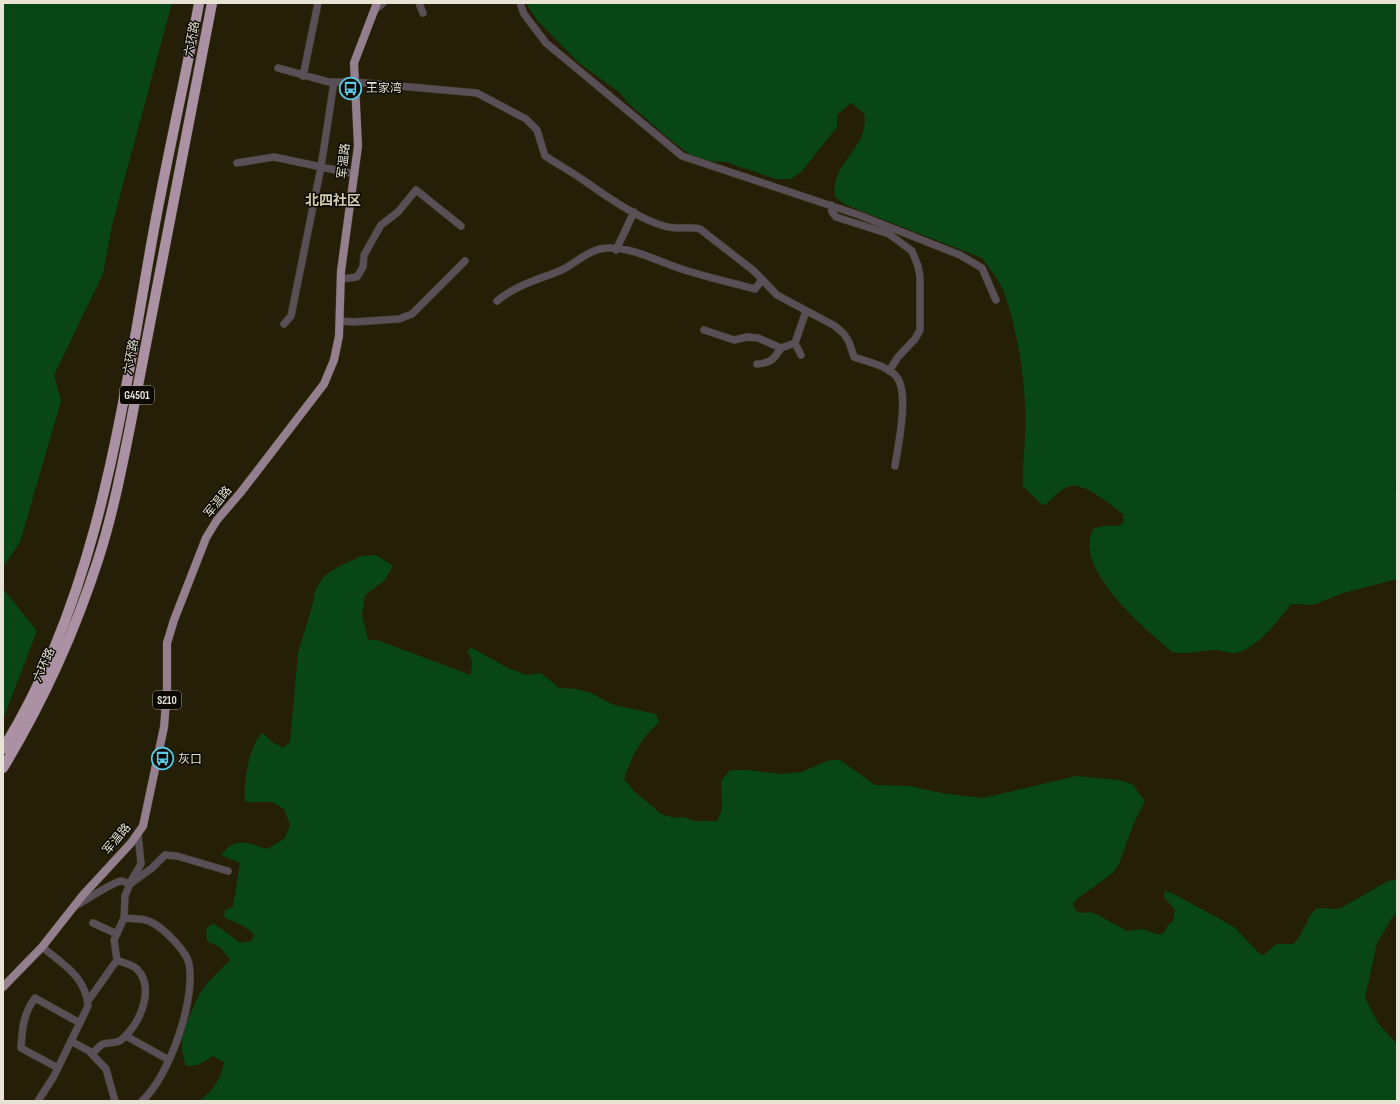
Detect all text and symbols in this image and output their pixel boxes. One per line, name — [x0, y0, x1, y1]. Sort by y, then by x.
street label: 六环路 — [181, 20, 203, 58]
bus stop icon: 王家湾 — [338, 75, 364, 101]
place label: 王家湾 — [366, 81, 402, 96]
street label: 军温路 — [335, 142, 353, 180]
district label: 北四社区 — [305, 192, 361, 209]
street label: 六环路 — [120, 338, 142, 376]
road number: G4501 — [120, 386, 154, 404]
street label: 军温路 — [201, 483, 235, 521]
street label: 六环路 — [30, 645, 58, 685]
road number: S210 — [153, 691, 181, 709]
bus stop icon: 灰口 — [149, 746, 175, 772]
place label: 灰口 — [178, 752, 202, 767]
street label: 军温路 — [100, 820, 134, 858]

